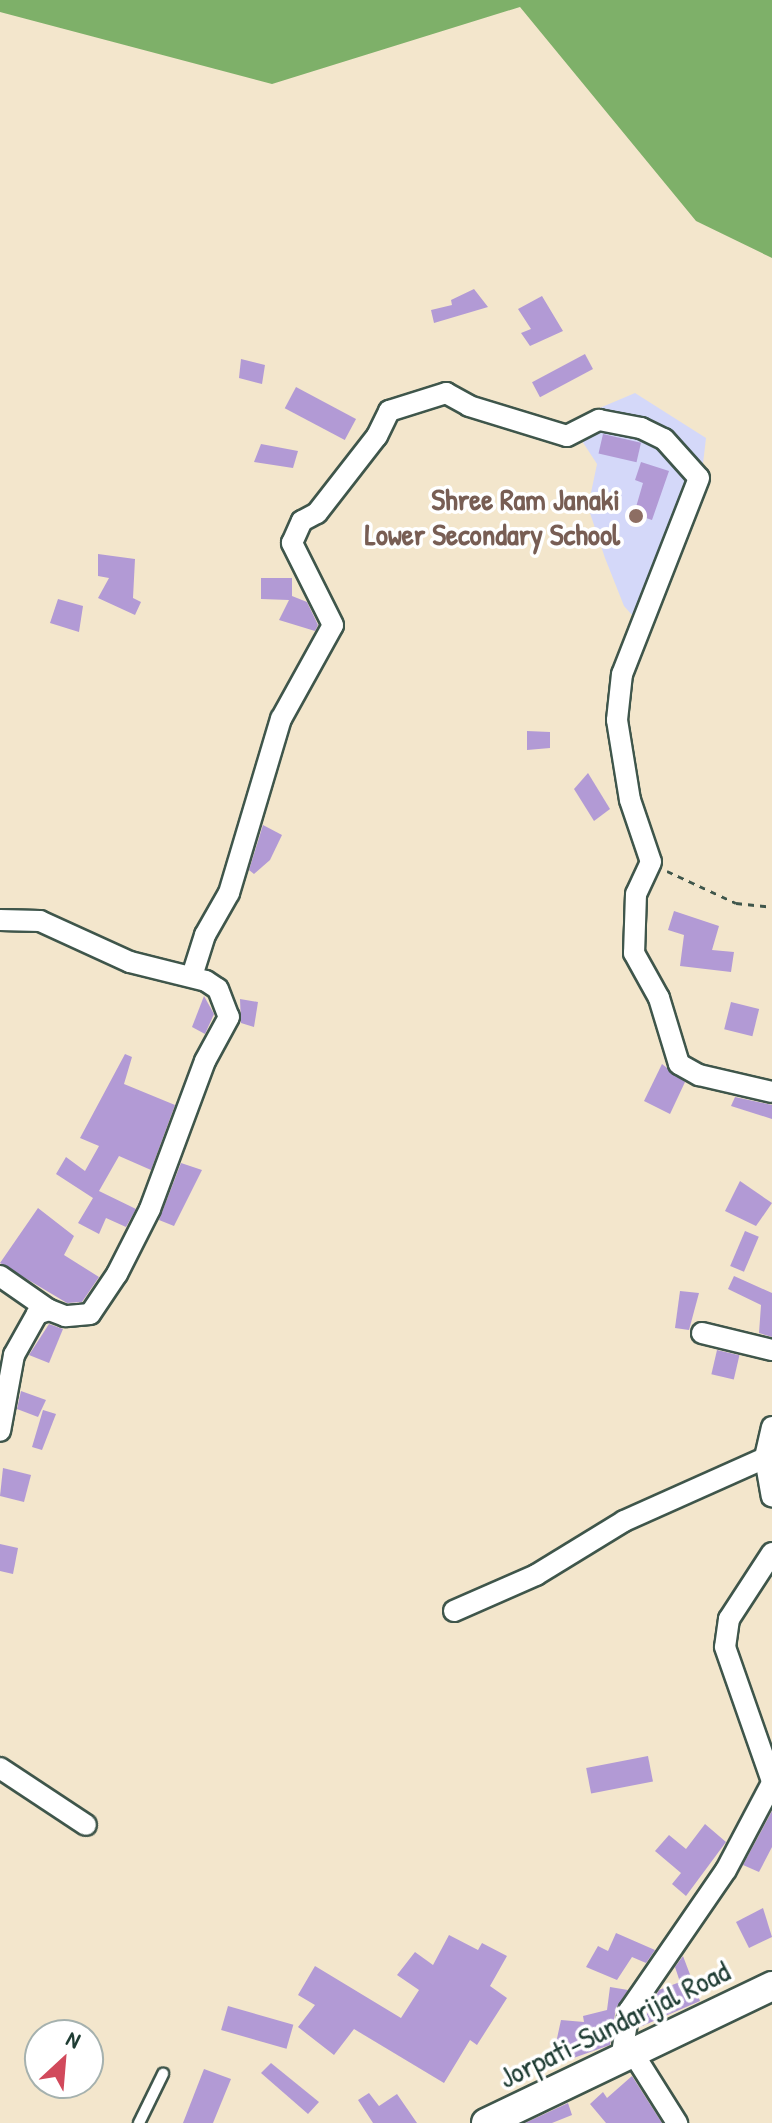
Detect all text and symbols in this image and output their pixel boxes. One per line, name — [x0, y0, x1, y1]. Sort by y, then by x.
place label: Shree Ram Janaki Lower Secondary School — [365, 481, 620, 552]
marker: Shree Ram Janaki Lower Secondary School — [627, 507, 645, 525]
street label: Jorpati-Sundarijal Road — [493, 1952, 735, 2096]
north arrow — [24, 2019, 104, 2099]
text: N — [62, 2023, 85, 2055]

